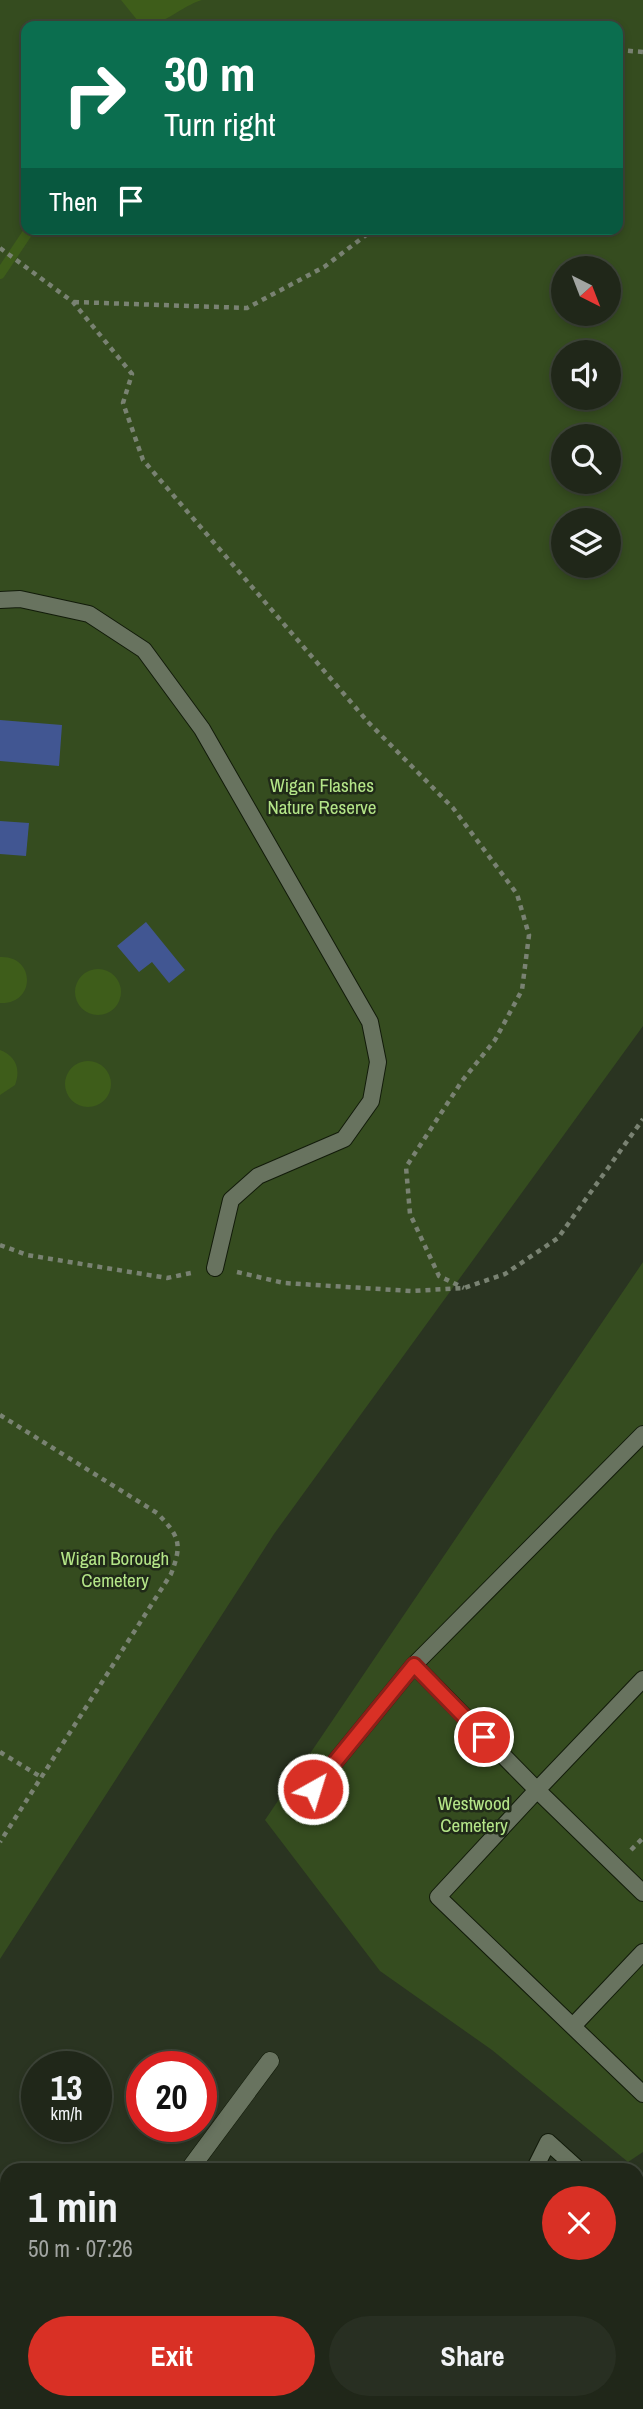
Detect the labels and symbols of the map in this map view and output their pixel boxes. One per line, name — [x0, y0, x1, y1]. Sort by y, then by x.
north arrow — [551, 256, 621, 326]
park label: Wigan Flashes Nature Reserve — [267, 772, 377, 820]
park label: Wigan Borough Cemetery — [61, 1545, 169, 1593]
pin — [454, 1707, 514, 1767]
position arrow — [276, 1752, 350, 1826]
park label: Westwood Cemetery — [438, 1790, 510, 1838]
speed limit sign: 20 — [126, 2051, 217, 2142]

